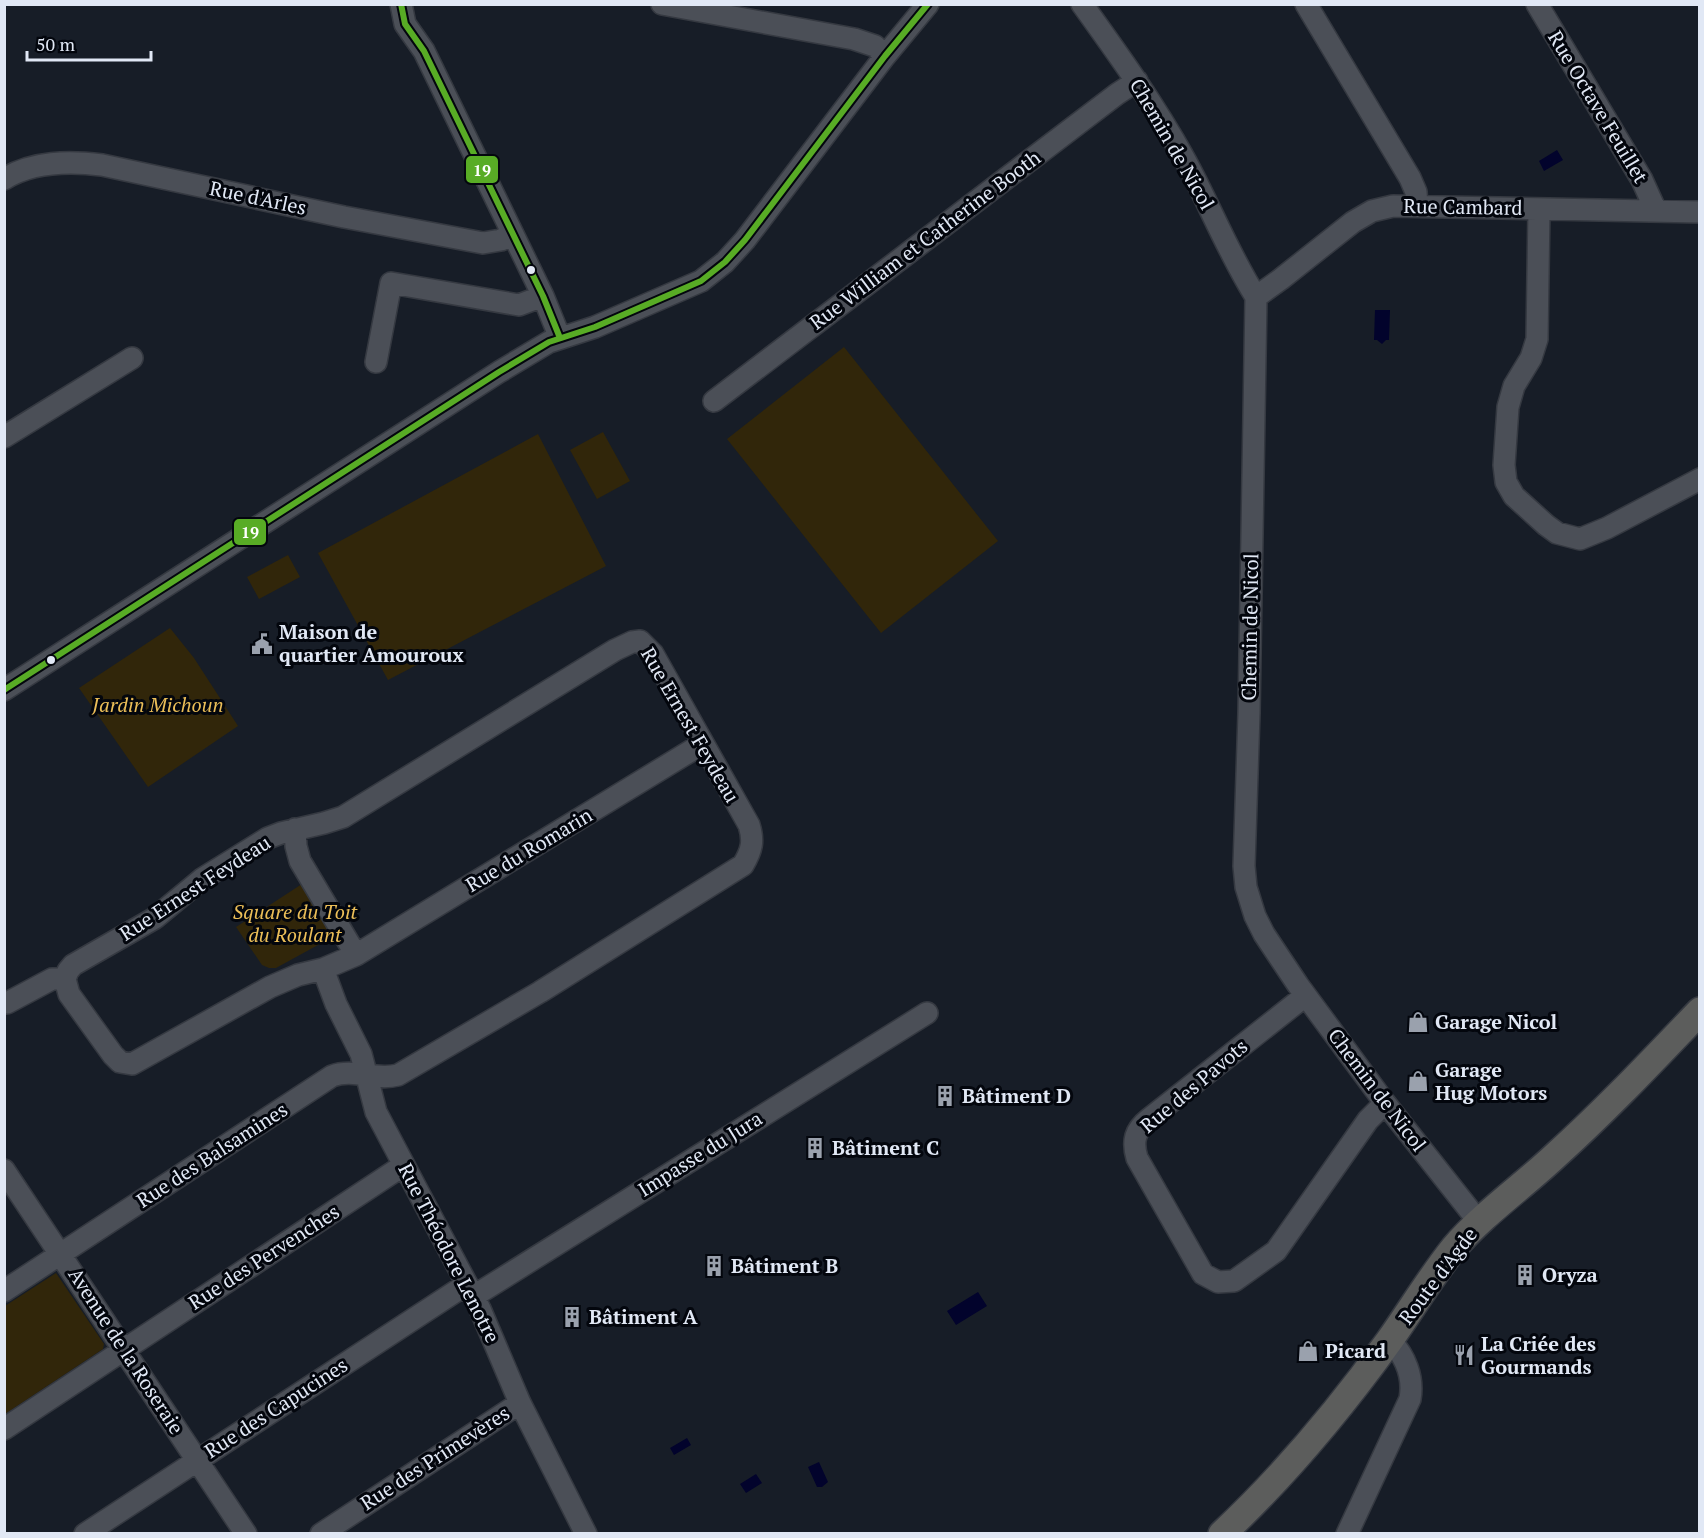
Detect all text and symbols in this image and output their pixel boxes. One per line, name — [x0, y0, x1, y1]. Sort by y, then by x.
scale bar — [27, 24, 152, 62]
street label: Rue Octave Feuillet — [1542, 25, 1655, 189]
text: 50 m — [36, 32, 76, 56]
street label: Chemin de Nicol — [1124, 73, 1221, 214]
street label: Rue William et Catherine Booth — [804, 144, 1046, 335]
line badge: 19 — [465, 155, 499, 184]
text: 19 — [473, 159, 491, 181]
street label: Rue d'Arles — [207, 174, 309, 221]
street label: Rue Cambard — [1403, 192, 1523, 221]
unlabelled marker — [525, 264, 537, 276]
line badge: 19 — [233, 518, 267, 546]
text: 19 — [241, 521, 259, 543]
street label: Chemin de Nicol — [1235, 553, 1264, 701]
place label: Maison de quartier Amouroux — [279, 618, 464, 668]
public building icon: Maison de quartier Amouroux — [250, 632, 274, 656]
street label: Rue Ernest Feydeau — [635, 642, 746, 807]
unlabelled marker — [45, 654, 57, 666]
park label: Jardin Michoun — [91, 691, 224, 718]
street label: Rue du Romarin — [461, 801, 597, 898]
street label: Rue Ernest Feydeau — [114, 829, 275, 946]
park label: Square du Toit du Roulant — [233, 898, 358, 948]
place label: Garage Nicol — [1435, 1008, 1558, 1035]
shop icon: Garage Nicol — [1406, 1010, 1430, 1034]
street label: Chemin de Nicol — [1322, 1023, 1433, 1157]
street label: Rue des Pavots — [1134, 1033, 1253, 1139]
place label: Garage Hug Motors — [1435, 1056, 1547, 1106]
shop icon: Garage Hug Motors — [1406, 1069, 1430, 1093]
place label: Bâtiment D — [962, 1082, 1071, 1109]
building icon: Bâtiment D — [933, 1084, 957, 1108]
street label: Rue des Balsamines — [131, 1096, 292, 1214]
street label: Impasse du Jura — [633, 1105, 767, 1203]
place label: Bâtiment C — [832, 1134, 939, 1161]
building icon: Bâtiment C — [803, 1136, 827, 1160]
street label: Rue Théodore Lenotre — [392, 1158, 506, 1347]
street label: Rue des Pervenches — [183, 1198, 344, 1315]
street label: Route d'Agde — [1392, 1222, 1483, 1330]
place label: Bâtiment B — [731, 1252, 838, 1279]
building icon: Bâtiment B — [702, 1254, 726, 1278]
place label: Oryza — [1542, 1261, 1598, 1288]
street label: Avenue de la Roseraie — [62, 1262, 190, 1439]
building icon: Oryza — [1513, 1263, 1537, 1287]
place label: Bâtiment A — [589, 1303, 698, 1330]
building icon: Bâtiment A — [560, 1305, 584, 1329]
place label: La Criée des Gourmands — [1481, 1330, 1596, 1380]
place label: Picard — [1325, 1337, 1386, 1364]
shop icon: Picard — [1296, 1339, 1320, 1363]
restaurant icon: La Criée des Gourmands — [1452, 1343, 1476, 1367]
street label: Rue des Capucines — [199, 1351, 352, 1464]
street label: Rue des Primevères — [355, 1399, 514, 1516]

